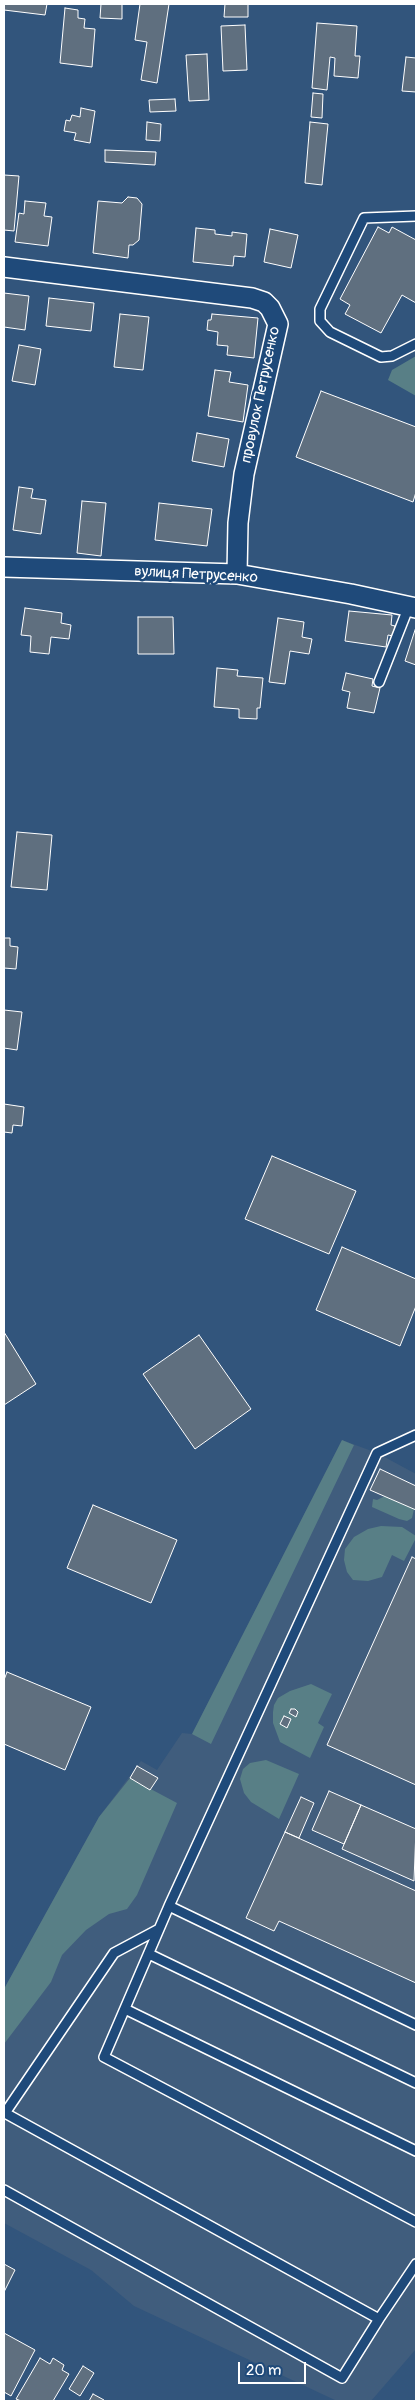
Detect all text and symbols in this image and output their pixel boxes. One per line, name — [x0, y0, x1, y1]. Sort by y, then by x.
street label: провулок Петрусенко — [238, 325, 284, 465]
street label: вулиця Петрусенко — [134, 563, 258, 587]
scale bar — [240, 2352, 308, 2384]
text: 20 m — [246, 2361, 281, 2380]

